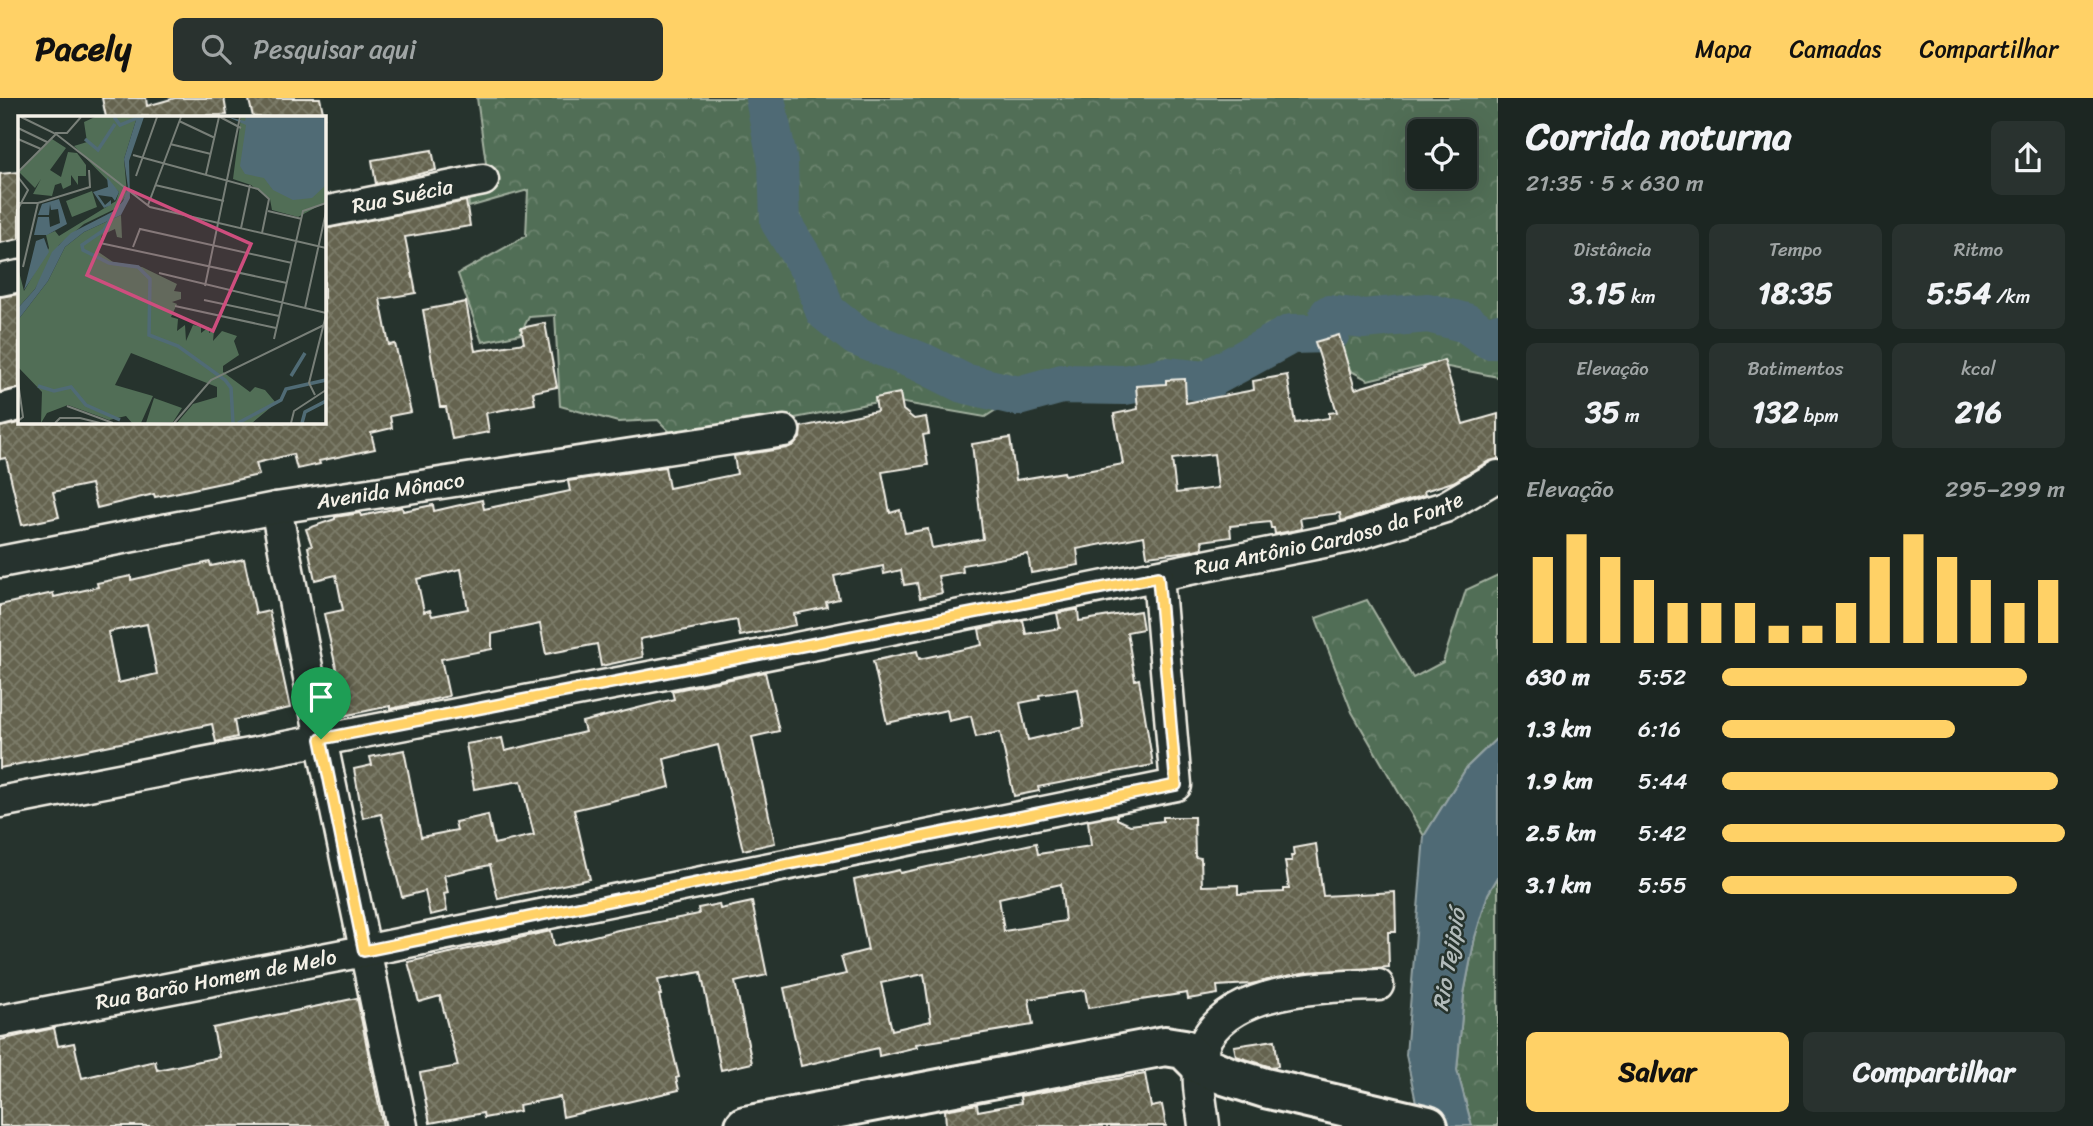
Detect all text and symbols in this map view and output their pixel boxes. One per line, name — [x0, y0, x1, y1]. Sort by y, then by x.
search box — [173, 18, 663, 81]
text: Pacely — [35, 20, 131, 78]
text: Pesquisar aqui — [253, 26, 416, 72]
text: Mapa — [1695, 28, 1751, 70]
text: Camadas — [1789, 28, 1881, 70]
text: Compartilhar — [1919, 28, 2058, 70]
icon: search — [197, 30, 235, 68]
text: Corrida noturna — [1526, 103, 1792, 170]
inset map — [18, 116, 326, 424]
map controls — [1407, 119, 1477, 189]
button: locate — [1407, 119, 1477, 189]
button: share — [1991, 121, 2065, 195]
text: 21:35 · 5 × 630 m — [1526, 163, 1704, 204]
street label: Rua Suécia — [349, 167, 457, 225]
text: Distância — [1574, 233, 1651, 266]
text: Tempo — [1769, 233, 1822, 266]
text: Ritmo — [1954, 233, 2003, 266]
text: 3.15 — [1569, 266, 1626, 320]
text: 18:35 — [1758, 266, 1833, 320]
text: 5:54 — [1927, 266, 1991, 320]
text: km — [1626, 280, 1656, 313]
text: /km — [1991, 280, 2030, 313]
text: Elevação — [1576, 352, 1649, 385]
text: Batimentos — [1748, 352, 1843, 385]
text: kcal — [1961, 352, 1996, 385]
text: 35 — [1585, 385, 1620, 439]
text: 132 — [1752, 385, 1799, 439]
text: 216 — [1955, 385, 2002, 439]
text: m — [1620, 399, 1640, 432]
text: bpm — [1799, 399, 1839, 432]
street label: Avenida Mônaco — [313, 461, 467, 521]
text: Elevação — [1526, 469, 1614, 510]
text: 295–299 m — [1945, 469, 2065, 510]
street label: Rua Antônio Cardoso da Fonte — [1191, 481, 1471, 587]
text: 630 m — [1526, 657, 1590, 698]
text: 5:52 — [1638, 657, 1686, 698]
pin — [291, 667, 351, 739]
icon: arrive — [302, 678, 340, 716]
text: 1.3 km — [1526, 709, 1591, 750]
text: 6:16 — [1638, 709, 1681, 750]
text: 1.9 km — [1526, 761, 1593, 802]
text: 5:44 — [1638, 761, 1688, 802]
text: 2.5 km — [1526, 813, 1596, 854]
text: 5:42 — [1638, 813, 1687, 854]
text: 3.1 km — [1526, 865, 1591, 906]
text: 5:55 — [1638, 865, 1687, 906]
water label: Rio Tejipió — [1420, 901, 1479, 1014]
street label: Rua Barão Homem de Melo — [92, 938, 340, 1021]
button: Salvar — [1526, 1032, 1789, 1112]
button: Compartilhar — [1803, 1032, 2065, 1112]

